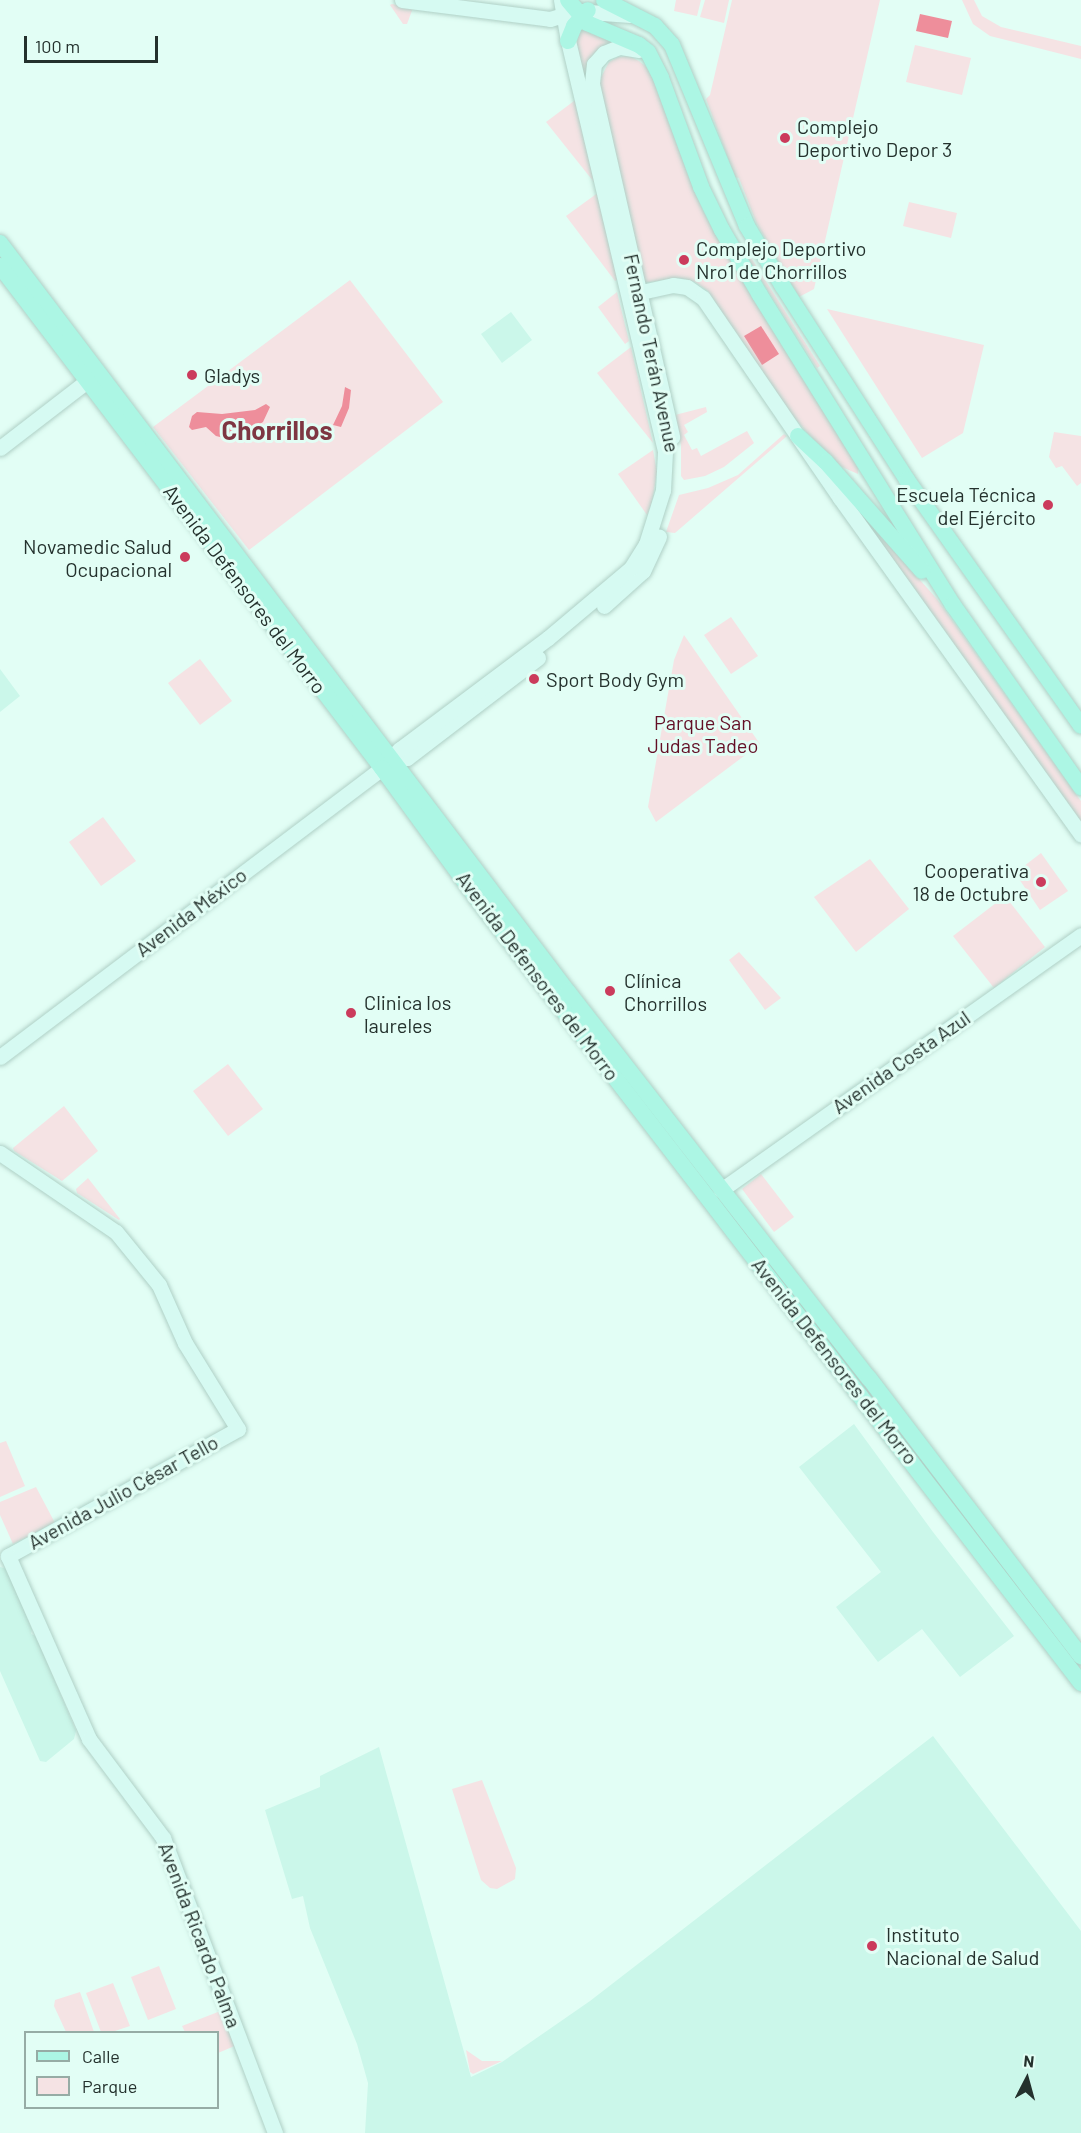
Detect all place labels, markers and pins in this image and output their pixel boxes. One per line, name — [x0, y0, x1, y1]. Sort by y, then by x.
place label: Complejo Deportivo Depor 3 — [797, 114, 952, 161]
marker: Complejo Deportivo Depor 3 — [778, 131, 792, 145]
place label: Complejo Deportivo Nro1 de Chorrillos — [696, 237, 866, 284]
marker: Complejo Deportivo Nro1 de Chorrillos — [677, 253, 691, 267]
place label: Gladys — [204, 363, 260, 387]
marker: Gladys — [185, 368, 199, 382]
place label: Escuela Técnica del Ejército — [896, 482, 1036, 529]
marker: Escuela Técnica del Ejército — [1041, 498, 1055, 512]
place label: Novamedic Salud Ocupacional — [23, 534, 172, 581]
marker: Novamedic Salud Ocupacional — [176, 548, 194, 566]
place label: Sport Body Gym — [546, 667, 684, 691]
marker: Sport Body Gym — [527, 672, 541, 686]
place label: Cooperativa 18 de Octubre — [912, 858, 1029, 905]
marker: Cooperativa 18 de Octubre — [1034, 875, 1048, 889]
place label: Clínica Chorrillos — [624, 968, 707, 1015]
marker: Clínica Chorrillos — [601, 982, 619, 1000]
place label: Clinica los laureles — [364, 990, 451, 1037]
marker: Clinica los laureles — [342, 1004, 360, 1022]
place label: Instituto Nacional de Salud — [886, 1922, 1039, 1969]
marker: Instituto Nacional de Salud — [863, 1937, 881, 1955]

